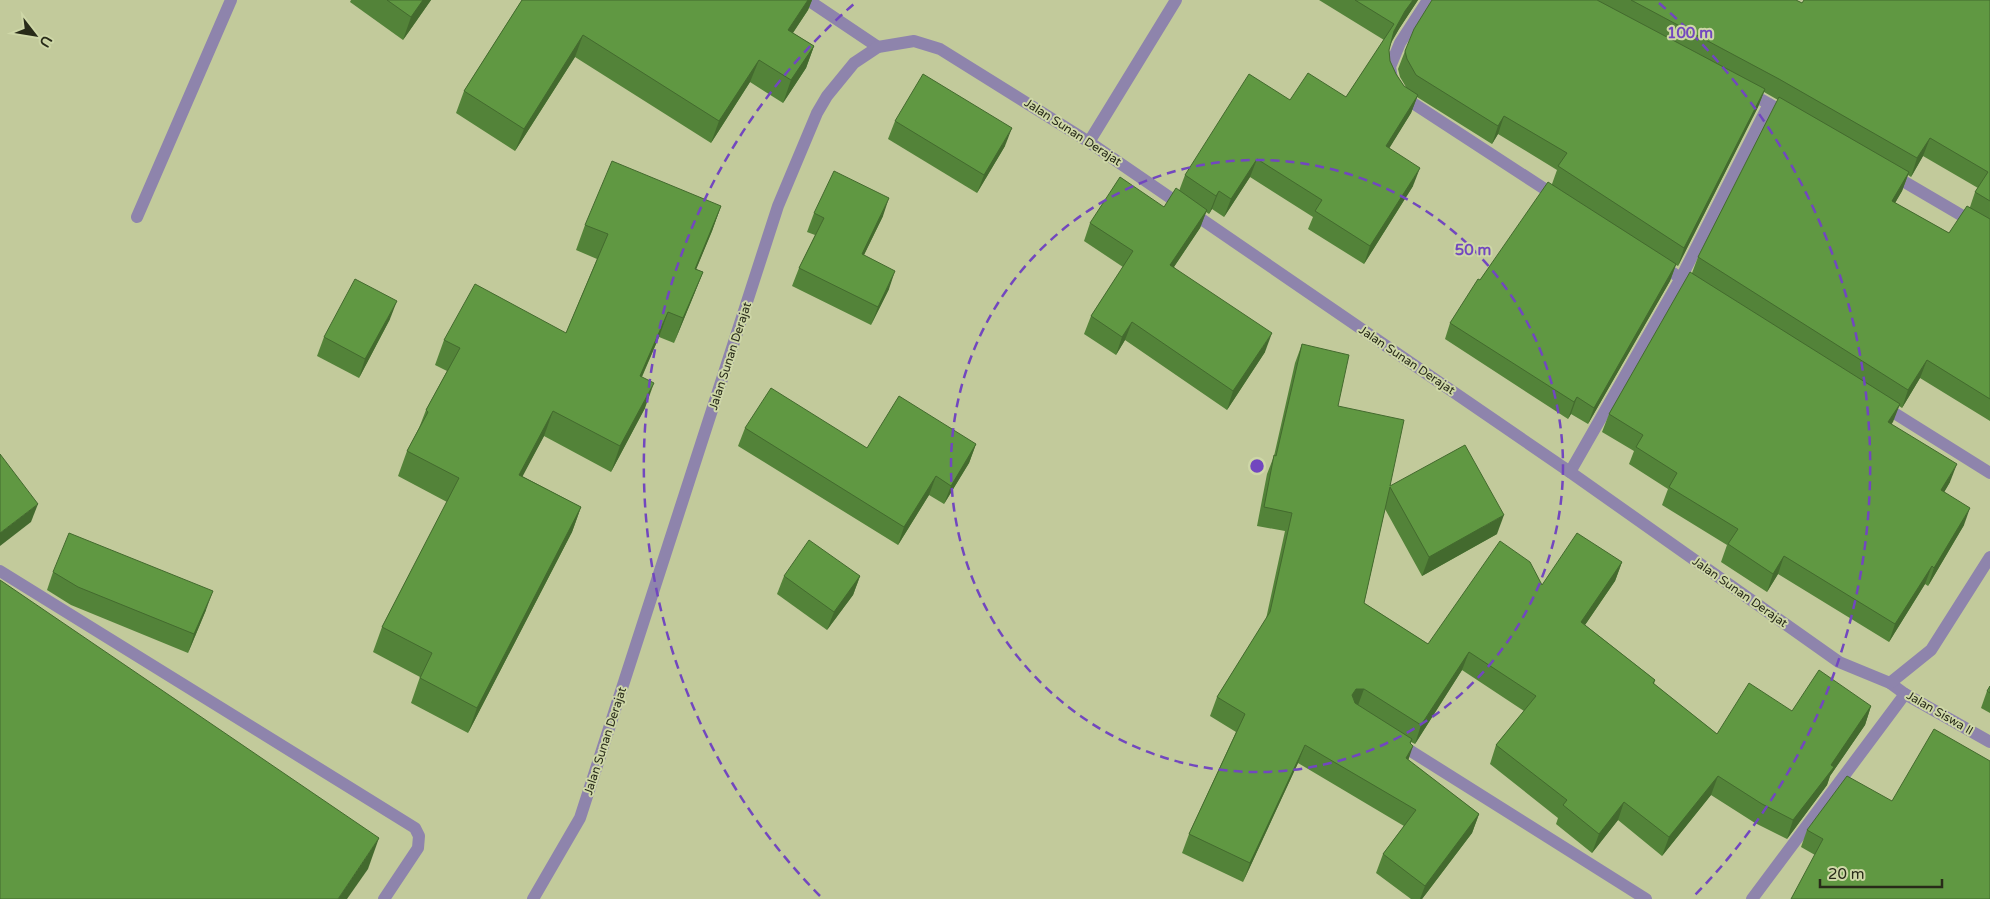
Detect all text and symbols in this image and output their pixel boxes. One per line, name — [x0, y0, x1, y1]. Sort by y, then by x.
north arrow — [10, 10, 60, 60]
text: 100 m — [1667, 24, 1713, 42]
text: U — [36, 33, 56, 50]
street label: Jalan Sunan Derajat — [1022, 95, 1124, 169]
text: 50 m — [1455, 241, 1491, 259]
street label: Jalan Sunan Derajat — [706, 300, 754, 412]
street label: Jalan Sunan Derajat — [1356, 323, 1458, 398]
centre of rings — [1248, 457, 1266, 475]
street label: Jalan Sunan Derajat — [1690, 554, 1791, 630]
street label: Jalan Sunan Derajat — [581, 685, 629, 797]
street label: Jalan Siswa II — [1904, 688, 1976, 738]
scale bar — [1820, 856, 1942, 888]
text: 20 m — [1828, 865, 1865, 883]

